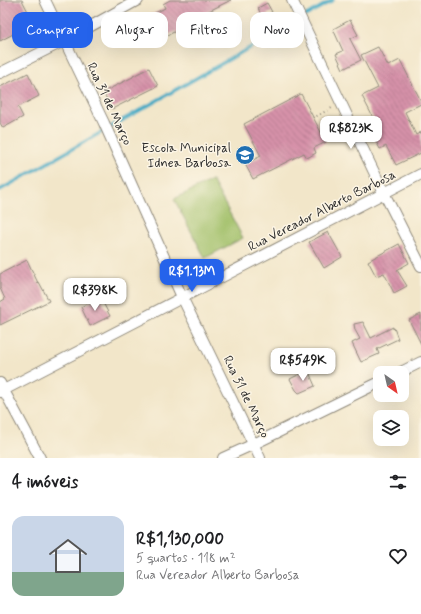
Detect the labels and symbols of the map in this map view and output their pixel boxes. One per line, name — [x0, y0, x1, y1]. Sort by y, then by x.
street label: Rua 31 de Março — [82, 60, 136, 149]
pin: R$823K — [318, 116, 384, 150]
place label: Escola Municipal Idnea Barbosa — [141, 140, 231, 172]
school or university icon: Escola Municipal Idnea Barbosa — [234, 144, 256, 166]
street label: Rua Vereador Alberto Barbosa — [245, 166, 399, 256]
pin: R$1.13M — [155, 259, 229, 293]
pin: R$398K — [62, 278, 128, 312]
pin: R$549K — [270, 348, 336, 382]
street label: Rua 31 de Março — [219, 353, 273, 441]
north arrow — [373, 366, 409, 402]

